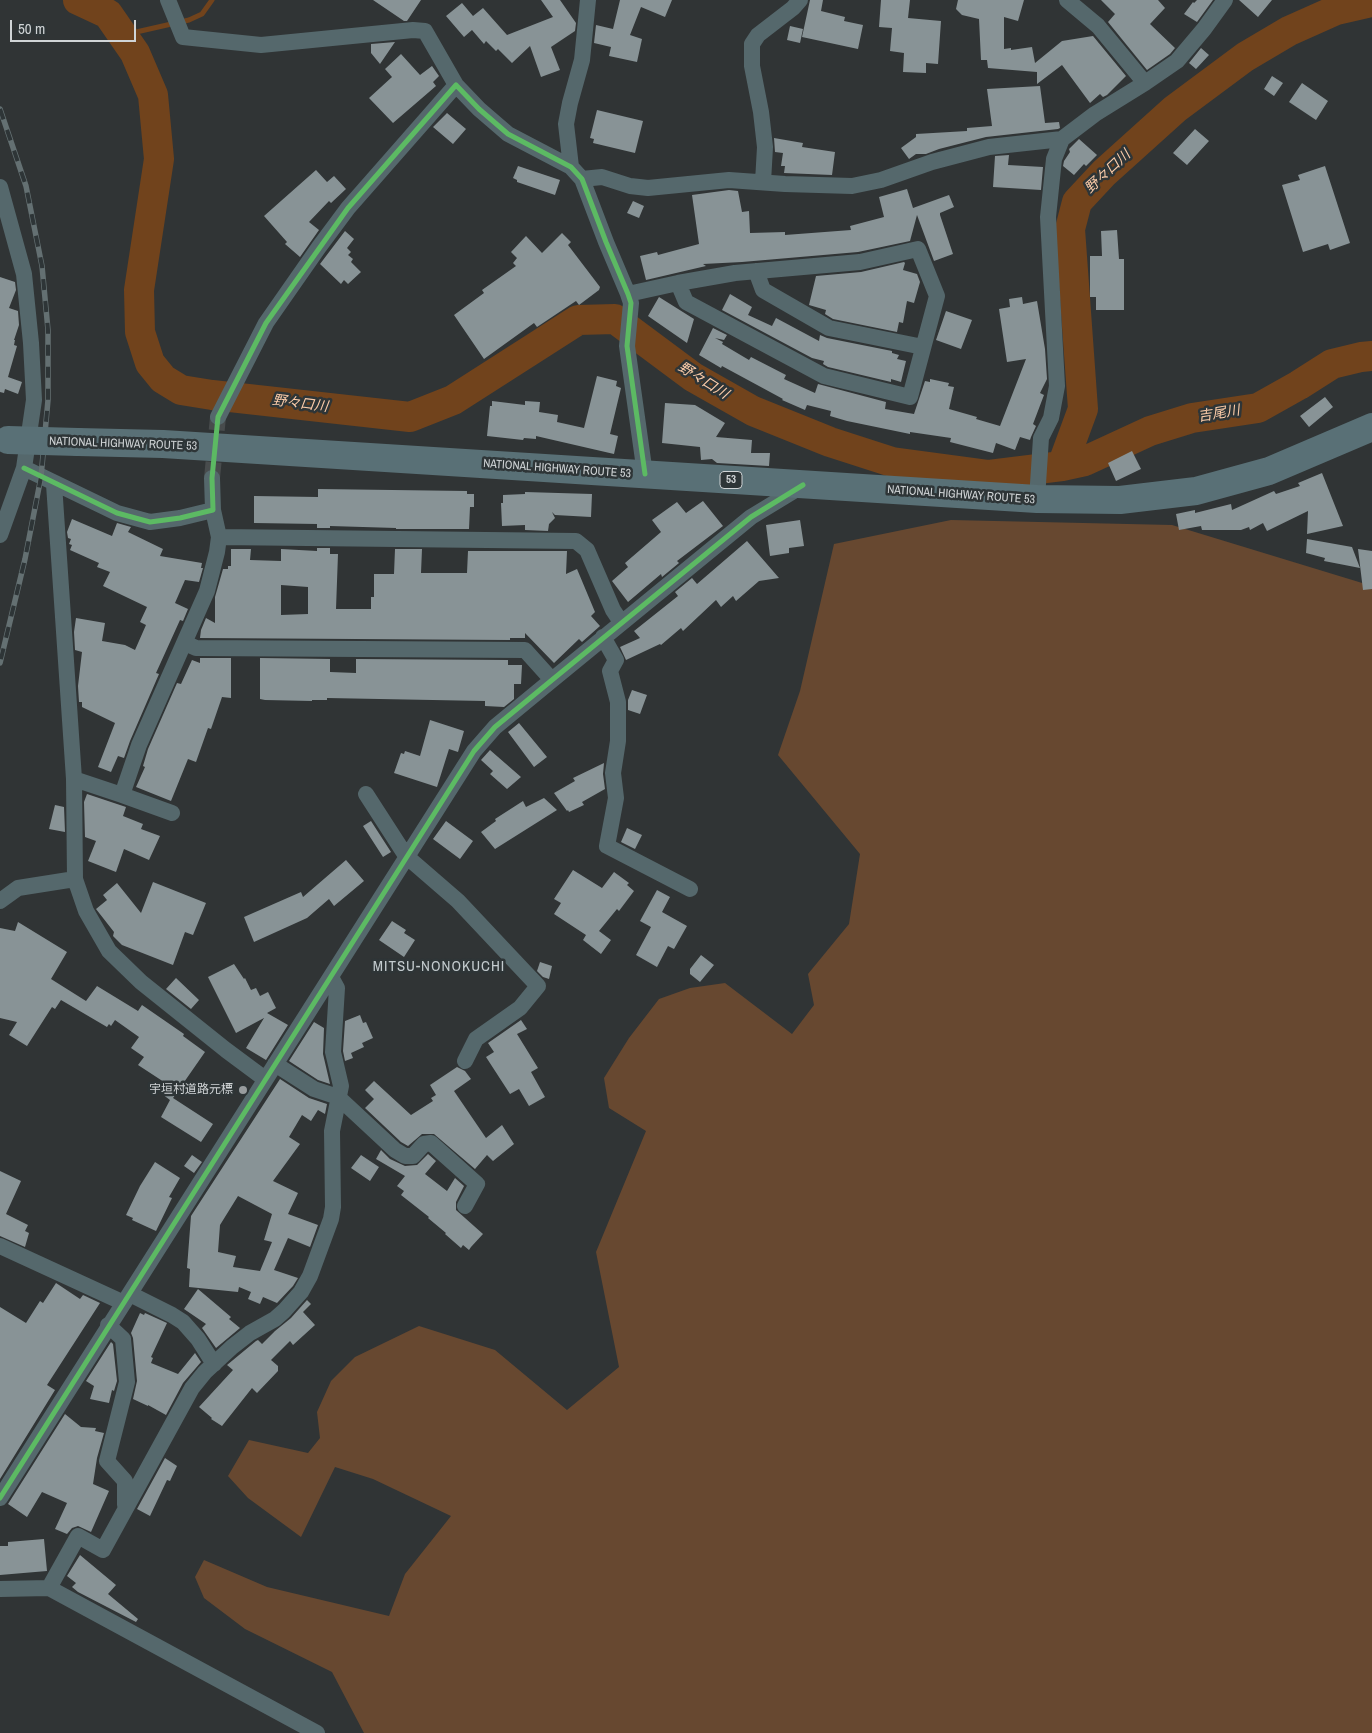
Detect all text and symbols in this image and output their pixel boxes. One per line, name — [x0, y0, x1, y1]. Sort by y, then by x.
scale bar — [12, 10, 139, 42]
text: 50 m — [18, 18, 45, 39]
water label: 野々口川 — [1082, 147, 1134, 197]
water label: 野々口川 — [675, 359, 731, 403]
water label: 野々口川 — [271, 392, 329, 416]
water label: 吉尾川 — [1197, 402, 1241, 426]
street label: NATIONAL HIGHWAY ROUTE 53 — [49, 434, 197, 454]
street label: NATIONAL HIGHWAY ROUTE 53 — [483, 457, 631, 481]
road number: 53 — [720, 472, 742, 488]
street label: NATIONAL HIGHWAY ROUTE 53 — [887, 483, 1035, 507]
district label: MITSU-NONOKUCHI — [371, 958, 507, 976]
place label: 宇垣村道路元標 — [149, 1083, 233, 1097]
marker: 宇垣村道路元標 — [237, 1084, 249, 1096]

